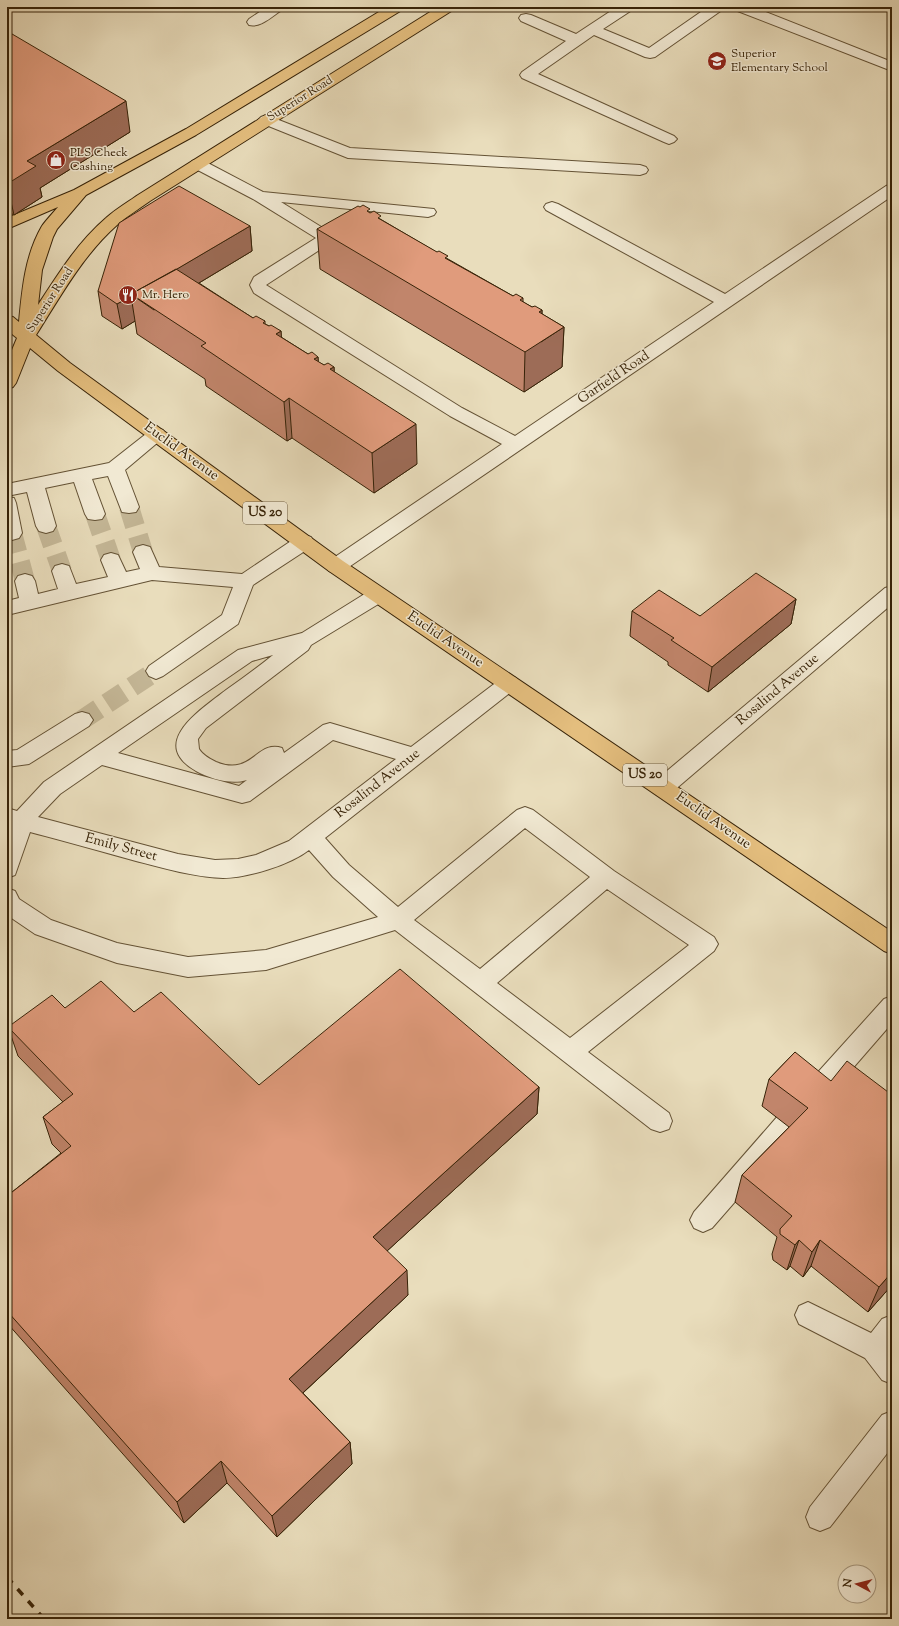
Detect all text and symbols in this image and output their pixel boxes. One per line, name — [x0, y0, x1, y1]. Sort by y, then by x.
place label: Superior Elementary School — [731, 45, 828, 77]
school or university icon: Superior Elementary School — [706, 50, 728, 72]
street label: Superior Road — [264, 71, 337, 126]
place label: PLS Check Cashing — [70, 144, 128, 176]
shop icon: PLS Check Cashing — [45, 149, 67, 171]
street label: Superior Road — [22, 264, 78, 336]
restaurant icon: Mr. Hero — [117, 284, 139, 306]
place label: Mr. Hero — [142, 286, 189, 304]
street label: Garfield Road — [574, 346, 654, 410]
street label: Euclid Avenue — [139, 418, 223, 486]
road number: US 20 — [243, 502, 287, 524]
street label: Euclid Avenue — [403, 607, 487, 673]
street label: Rosalind Avenue — [732, 649, 824, 731]
street label: Rosalind Avenue — [331, 744, 425, 824]
road number: US 20 — [623, 764, 667, 786]
street label: Euclid Avenue — [671, 787, 755, 855]
street label: Emily Street — [83, 829, 159, 867]
north arrow — [837, 1564, 877, 1604]
text: N — [839, 1577, 857, 1589]

